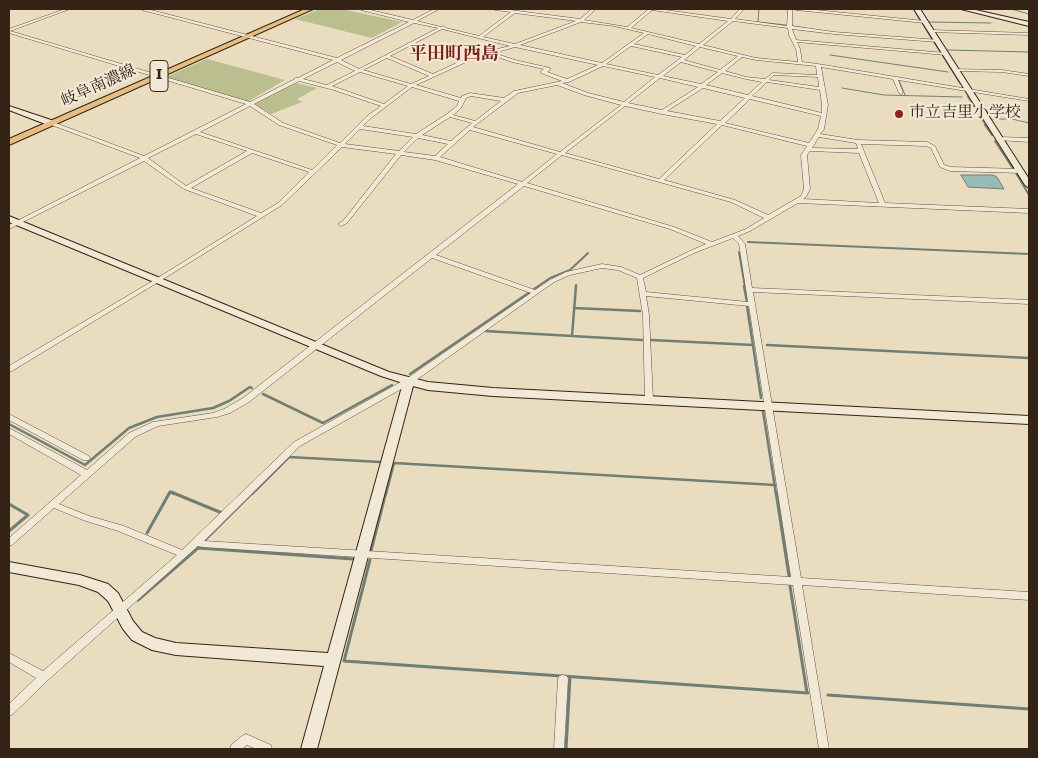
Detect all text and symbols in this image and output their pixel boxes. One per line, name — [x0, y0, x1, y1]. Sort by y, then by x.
district label: 平田町西島 — [409, 45, 499, 67]
road number: 1 — [150, 60, 168, 92]
street label: 岐阜南濃線 — [59, 62, 139, 112]
place label: 市立吉里小学校 — [909, 104, 1021, 124]
marker: 市立吉里小学校 — [893, 108, 905, 120]

